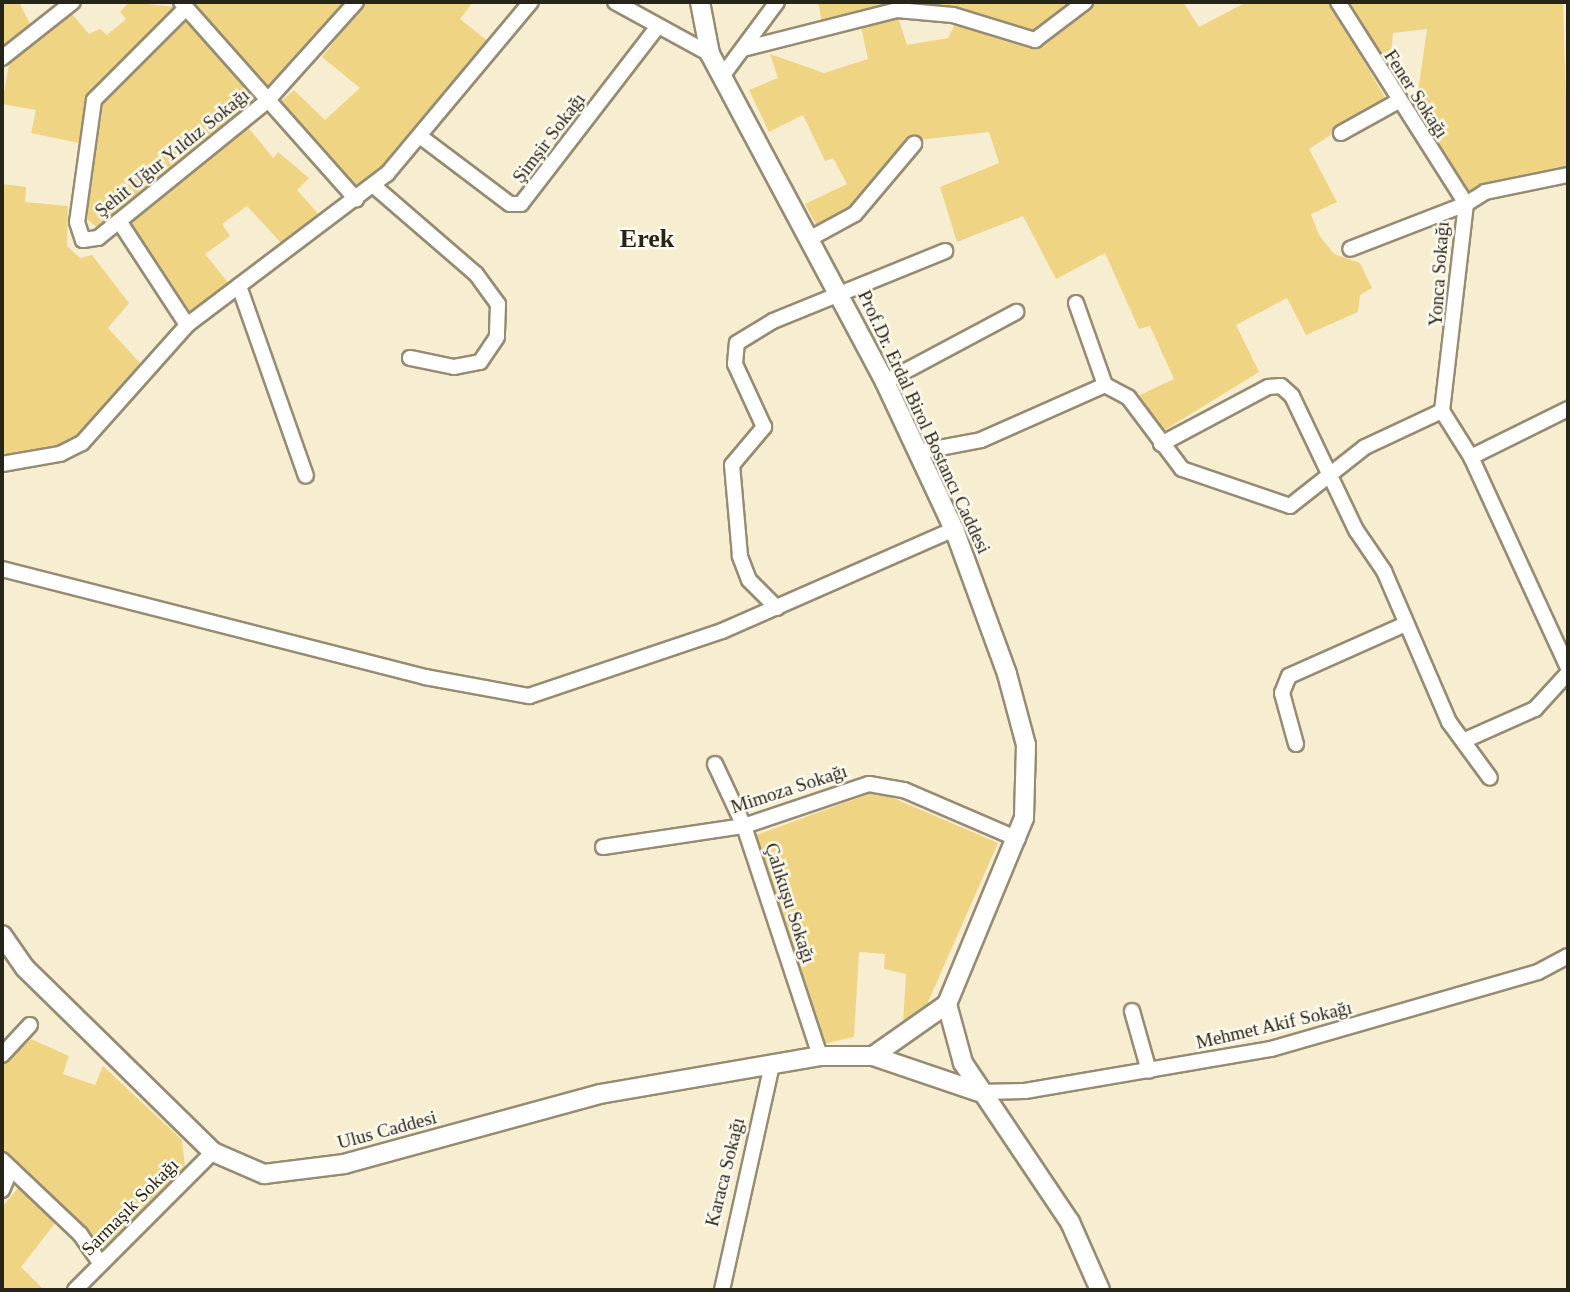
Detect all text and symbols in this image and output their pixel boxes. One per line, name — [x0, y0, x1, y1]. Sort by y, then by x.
street label: Fener Sokağı — [1379, 46, 1453, 142]
street label: Şehit Uğur Yıldız Sokağı — [90, 84, 254, 222]
street label: Şimşir Sokağı — [508, 88, 590, 188]
street label: Yonca Sokağı — [1424, 221, 1454, 327]
district label: Erek — [620, 223, 674, 255]
street label: Prof.Dr. Erdal Birol Bostancı Caddesi — [853, 287, 995, 557]
street label: Mimoza Sokağı — [728, 759, 850, 819]
street label: Çalıkuşu Sokağı — [760, 840, 820, 966]
street label: Mehmet Akif Sokağı — [1193, 996, 1355, 1054]
street label: Ulus Caddesi — [335, 1106, 439, 1154]
street label: Karaca Sokağı — [700, 1115, 750, 1229]
street label: Sarmaşık Sokağı — [77, 1154, 183, 1260]

